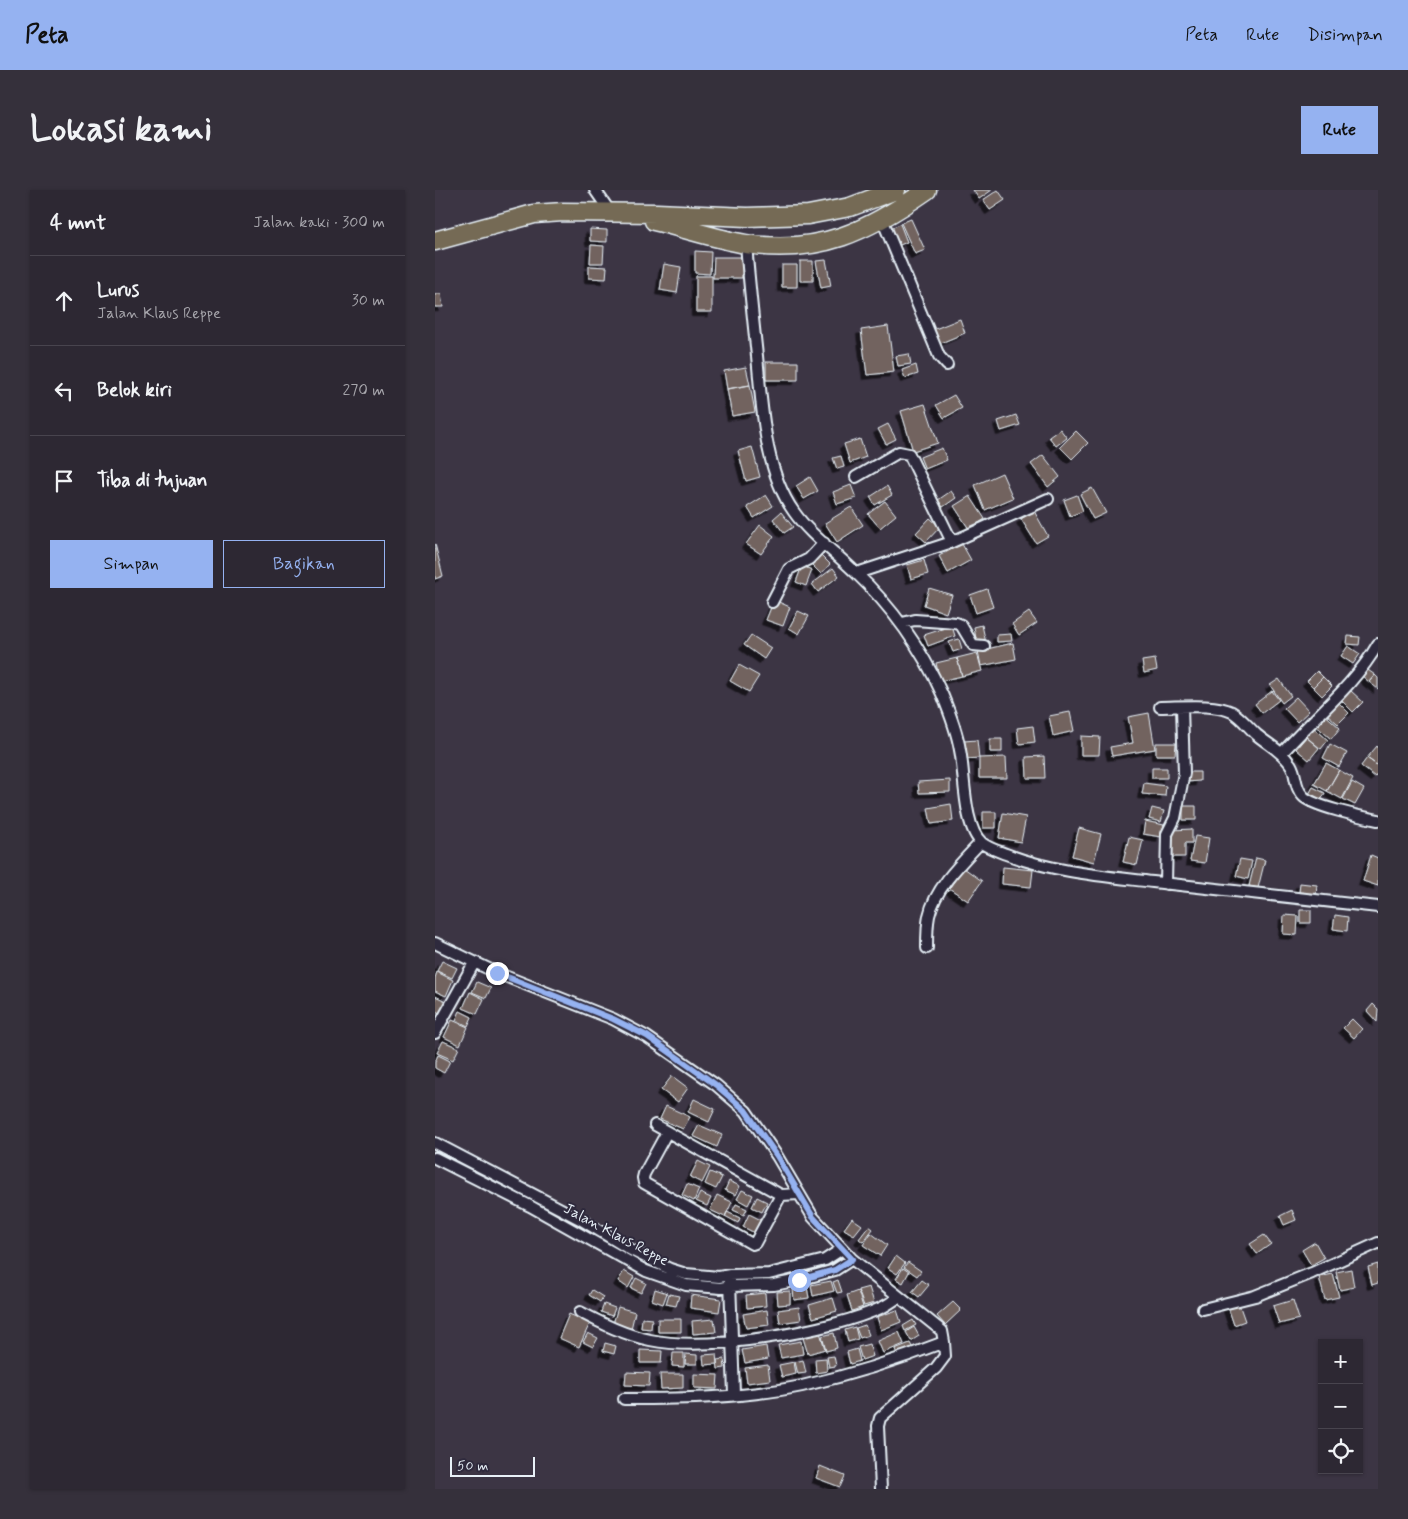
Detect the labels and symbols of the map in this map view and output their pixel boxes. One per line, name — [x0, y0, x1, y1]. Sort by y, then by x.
route end — [486, 962, 509, 985]
street label: Jalan Klaus Reppe — [560, 1199, 672, 1271]
route start — [788, 1269, 811, 1292]
scale bar — [450, 1454, 535, 1477]

